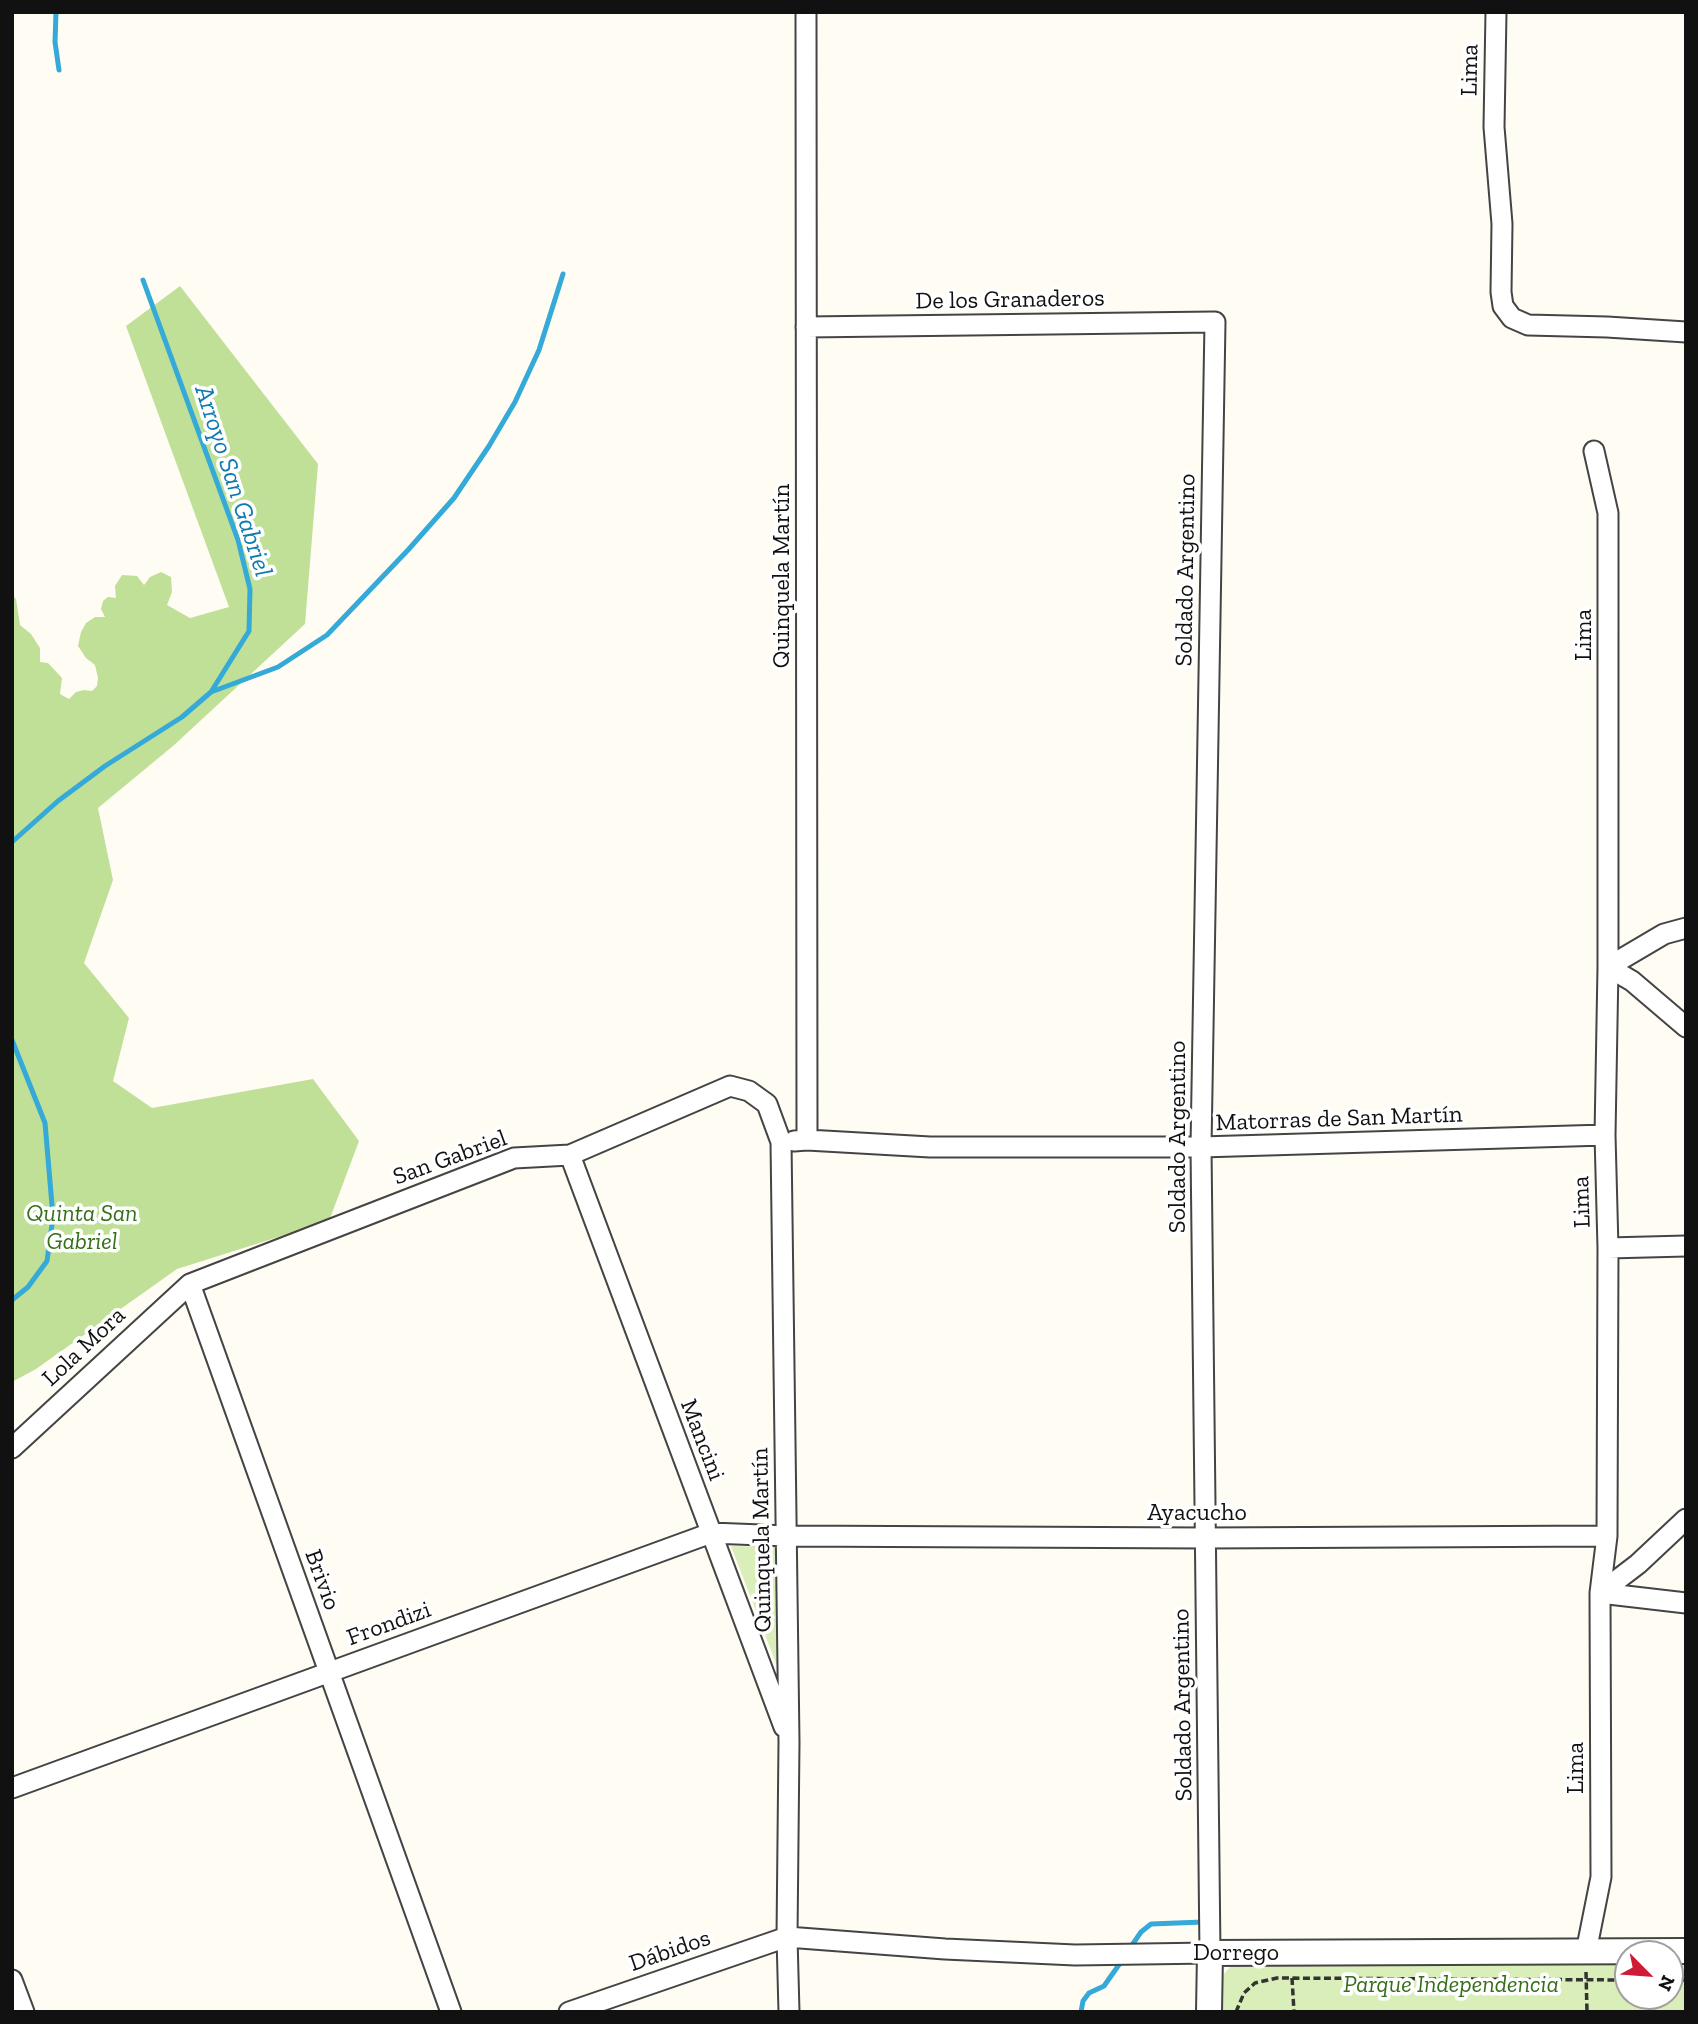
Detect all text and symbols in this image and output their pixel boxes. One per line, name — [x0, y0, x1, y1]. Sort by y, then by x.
street label: Lima — [1455, 44, 1485, 96]
street label: De los Granaderos — [915, 284, 1105, 316]
water label: Arroyo San Gabriel — [187, 381, 279, 581]
street label: Soldado Argentino — [1170, 473, 1202, 667]
street label: Quinquela Martín — [768, 484, 796, 668]
street label: Lima — [1570, 609, 1598, 661]
street label: Soldado Argentino — [1164, 1041, 1192, 1233]
street label: Matorras de San Martín — [1215, 1100, 1463, 1138]
street label: San Gabriel — [389, 1124, 511, 1192]
street label: Lima — [1567, 1175, 1597, 1229]
park label: Quinta San Gabriel — [26, 1200, 138, 1256]
street label: Lola Mora — [36, 1301, 132, 1393]
street label: Mancini — [673, 1395, 731, 1485]
street label: Quinquela Martín — [746, 1447, 778, 1633]
street label: Ayacucho — [1147, 1499, 1247, 1527]
street label: Brivio — [298, 1546, 346, 1614]
street label: Frondizi — [343, 1596, 435, 1652]
street label: Soldado Argentino — [1167, 1608, 1199, 1802]
street label: Lima — [1562, 1742, 1590, 1794]
street label: Dábidos — [626, 1924, 714, 1978]
street label: Dorrego — [1193, 1939, 1279, 1967]
north arrow — [1614, 1940, 1684, 2010]
park label: Parque Independencia — [1343, 1971, 1559, 1999]
text: N — [1653, 1972, 1680, 1995]

